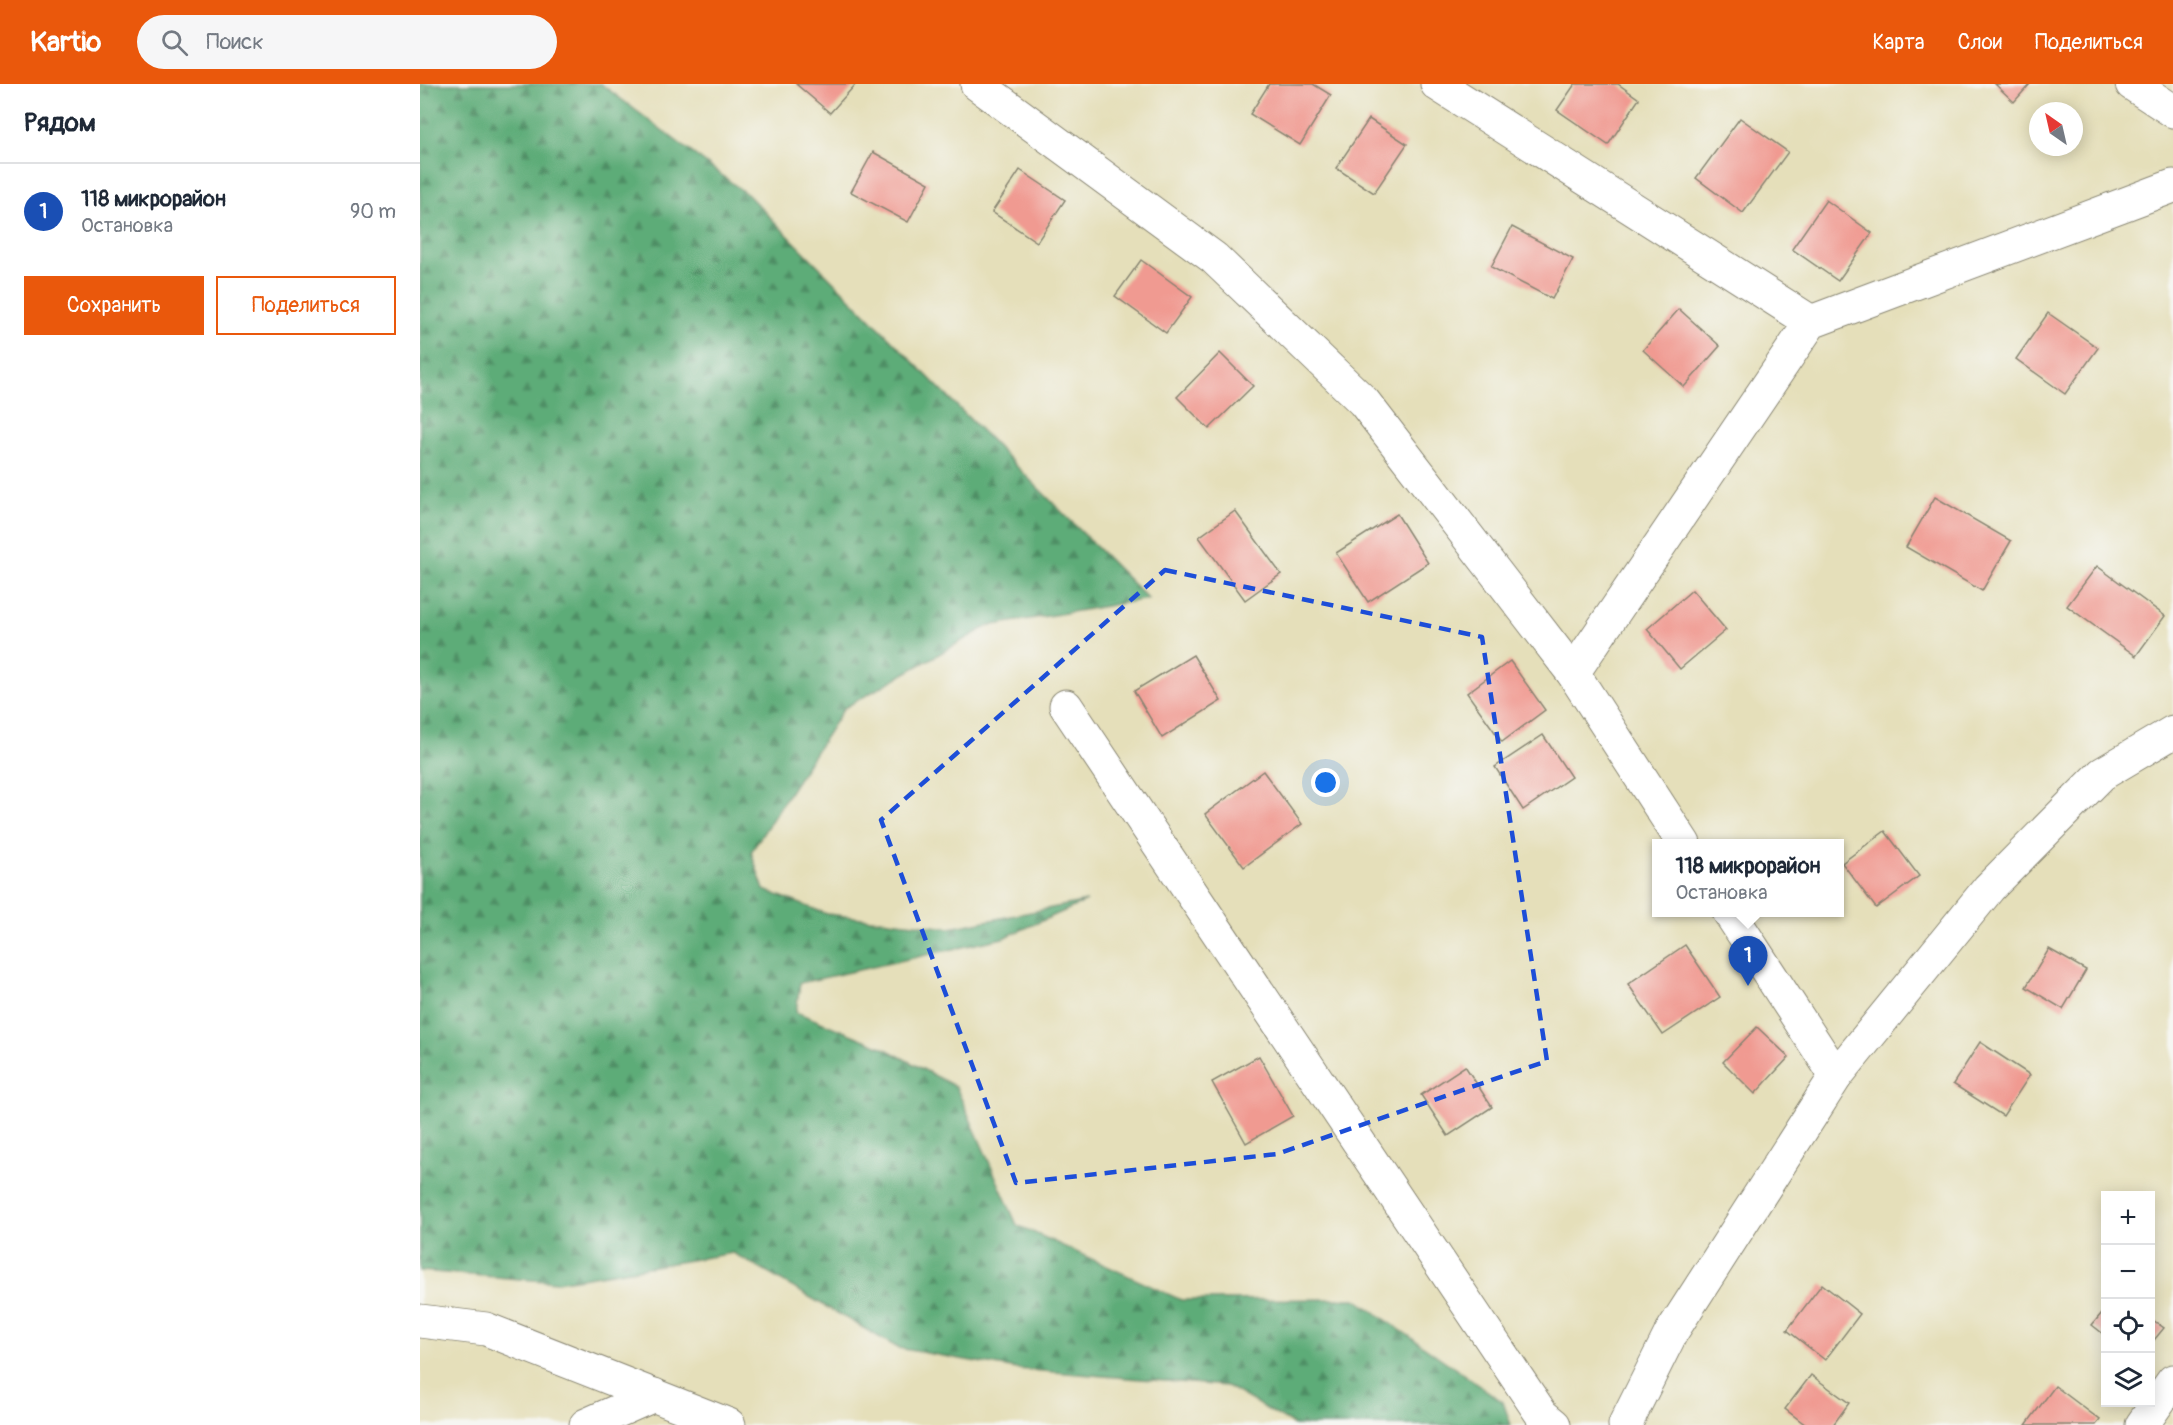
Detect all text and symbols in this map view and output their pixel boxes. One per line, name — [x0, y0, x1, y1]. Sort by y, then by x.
search box — [137, 15, 557, 69]
text: Kartio — [30, 25, 101, 60]
icon: search — [158, 26, 191, 59]
text: Поиск — [206, 28, 264, 56]
text: Карта — [1872, 29, 1924, 56]
text: Слои — [1957, 29, 2002, 56]
text: Поделиться — [2035, 29, 2143, 56]
north arrow — [2029, 102, 2083, 156]
text: Рядом — [24, 107, 96, 139]
text: 118 микрорайон — [81, 185, 226, 213]
text: 1 — [40, 199, 47, 224]
text: 90 m — [350, 199, 396, 224]
text: Остановка — [81, 213, 173, 238]
button: Сохранить — [24, 276, 204, 335]
button: Поделиться — [216, 276, 396, 335]
your location — [1311, 768, 1340, 797]
popup — [1652, 839, 1844, 917]
text: 118 микрорайон — [1676, 852, 1820, 880]
text: Остановка — [1676, 880, 1768, 905]
pin: 1 — [1728, 936, 1768, 986]
map controls — [2101, 1191, 2155, 1407]
button: + — [2101, 1191, 2155, 1245]
button: − — [2101, 1245, 2155, 1299]
button: locate — [2101, 1299, 2155, 1353]
button: layers — [2101, 1353, 2155, 1407]

